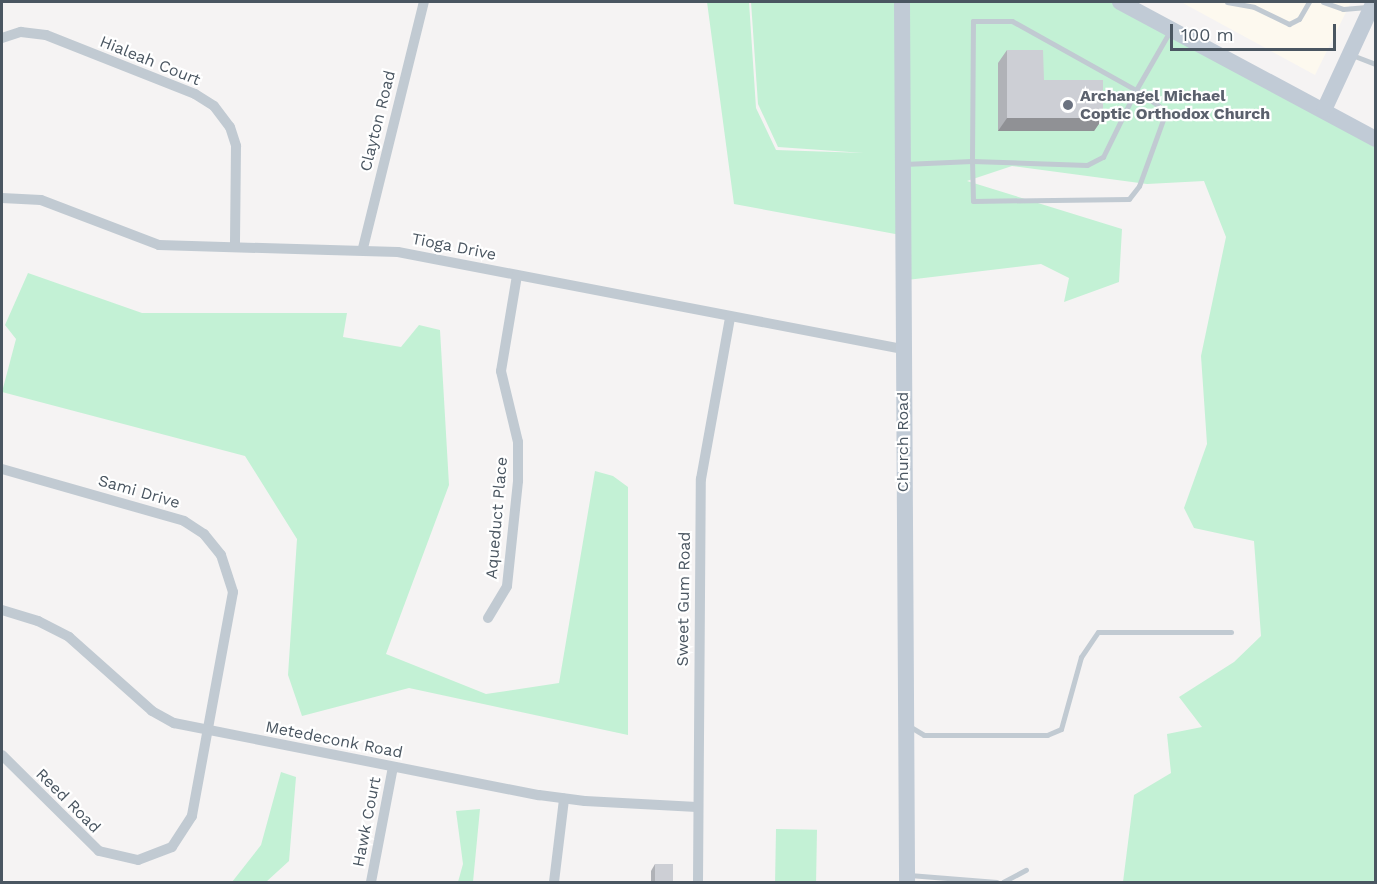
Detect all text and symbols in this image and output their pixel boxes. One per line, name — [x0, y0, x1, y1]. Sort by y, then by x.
scale bar — [1173, 12, 1340, 50]
text: 100 m — [1181, 24, 1234, 45]
street label: Hialeah Court — [97, 32, 203, 90]
street label: Clayton Road — [356, 68, 400, 174]
place label: Archangel Michael Coptic Orthodox Church — [1080, 86, 1271, 124]
marker: Archangel Michael Coptic Orthodox Church — [1061, 98, 1075, 112]
street label: Tioga Drive — [410, 229, 498, 265]
street label: Church Road — [893, 392, 913, 492]
street label: Aqueduct Place — [482, 456, 512, 580]
street label: Sami Drive — [96, 471, 182, 513]
street label: Sweet Gum Road — [673, 531, 695, 667]
street label: Metedeconk Road — [264, 717, 404, 763]
street label: Reed Road — [32, 765, 104, 837]
street label: Hawk Court — [349, 775, 385, 869]

